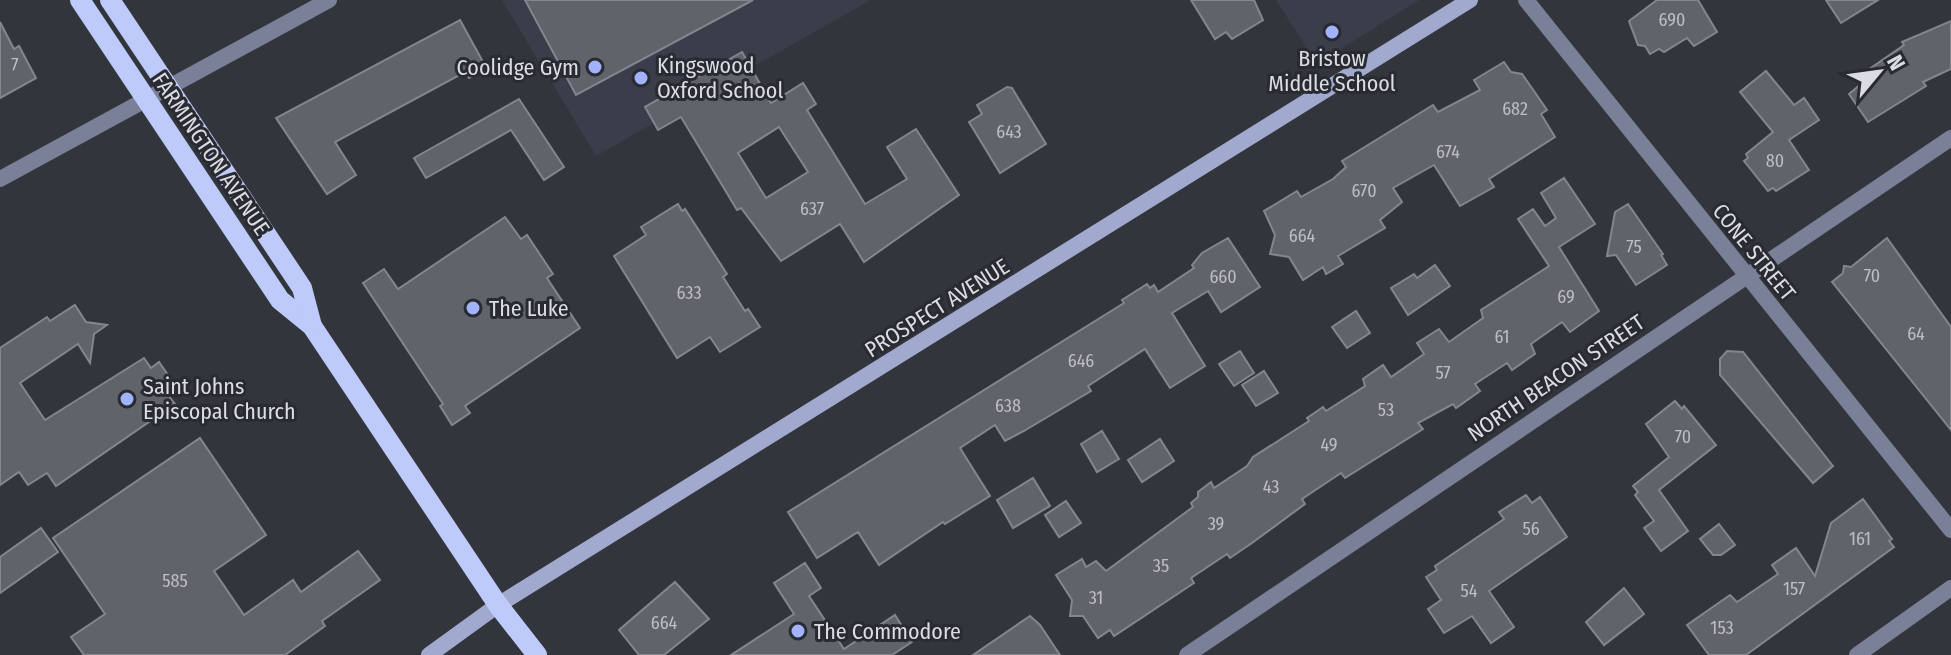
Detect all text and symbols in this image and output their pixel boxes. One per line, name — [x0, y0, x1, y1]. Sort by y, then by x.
house number: 690 — [1659, 9, 1685, 31]
marker: Bristow Middle School — [1323, 23, 1341, 41]
north arrow — [1839, 32, 1919, 112]
place label: Bristow Middle School — [1268, 45, 1396, 97]
text: N — [1881, 50, 1911, 75]
place label: Kingswood Oxford School — [657, 52, 783, 104]
house number: 7 — [11, 54, 19, 76]
place label: Coolidge Gym — [457, 54, 579, 81]
marker: Coolidge Gym — [586, 58, 604, 76]
street label: FARMINGTON AVENUE — [147, 68, 275, 240]
marker: Kingswood Oxford School — [632, 69, 650, 87]
house number: 682 — [1502, 98, 1528, 120]
house number: 643 — [996, 121, 1022, 143]
house number: 674 — [1436, 141, 1460, 163]
house number: 80 — [1766, 150, 1784, 172]
house number: 670 — [1351, 180, 1377, 202]
house number: 637 — [800, 198, 824, 220]
street label: CONE STREET — [1707, 198, 1802, 307]
house number: 664 — [1289, 225, 1316, 247]
house number: 75 — [1626, 236, 1642, 258]
street label: PROSPECT AVENUE — [860, 253, 1014, 363]
house number: 70 — [1864, 265, 1880, 287]
house number: 660 — [1209, 266, 1237, 288]
house number: 633 — [676, 282, 702, 304]
house number: 69 — [1557, 286, 1575, 308]
place label: The Luke — [489, 295, 569, 322]
marker: The Luke — [464, 299, 482, 317]
street label: NORTH BEACON STREET — [1462, 308, 1650, 447]
house number: 64 — [1907, 323, 1925, 345]
house number: 61 — [1494, 326, 1510, 348]
house number: 646 — [1068, 350, 1094, 372]
house number: 57 — [1435, 362, 1451, 384]
place label: Saint Johns Episcopal Church — [143, 373, 295, 425]
marker: Saint Johns Episcopal Church — [118, 390, 136, 408]
house number: 638 — [995, 395, 1021, 417]
house number: 53 — [1378, 399, 1394, 421]
house number: 70 — [1675, 426, 1691, 448]
house number: 49 — [1320, 434, 1338, 456]
house number: 43 — [1263, 476, 1279, 498]
house number: 39 — [1208, 513, 1224, 535]
house number: 56 — [1522, 518, 1540, 540]
house number: 161 — [1849, 528, 1871, 550]
house number: 35 — [1153, 555, 1169, 577]
house number: 585 — [162, 570, 188, 592]
house number: 157 — [1783, 578, 1805, 600]
house number: 54 — [1461, 580, 1478, 602]
house number: 31 — [1089, 587, 1103, 609]
house number: 664 — [651, 612, 678, 634]
house number: 153 — [1710, 617, 1734, 639]
place label: The Commodore — [814, 618, 961, 645]
marker: The Commodore — [789, 622, 807, 640]

